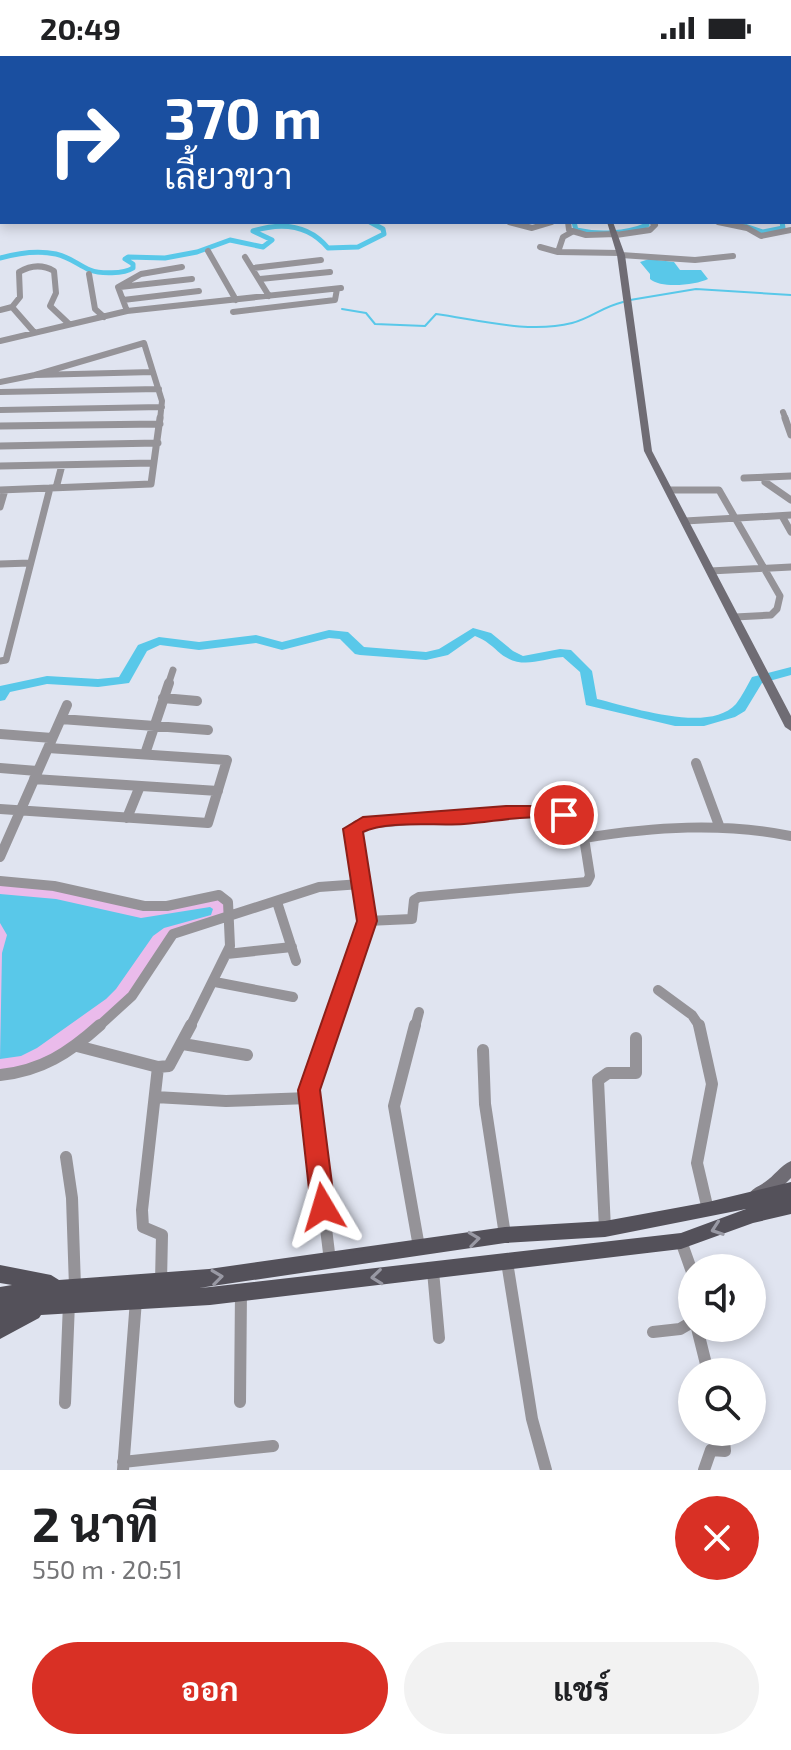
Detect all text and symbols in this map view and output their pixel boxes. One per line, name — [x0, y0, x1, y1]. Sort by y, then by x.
text: 20:49 — [40, 10, 121, 46]
text: 370 m — [164, 83, 322, 150]
icon: right — [32, 88, 136, 192]
text: เลี้ยวขวา — [164, 153, 292, 196]
pin — [530, 781, 598, 849]
icon: arrive — [542, 793, 586, 837]
position arrow — [281, 1165, 365, 1249]
one-way arrow — [710, 1219, 724, 1236]
one-way arrow — [468, 1231, 481, 1248]
map controls — [678, 1254, 766, 1446]
button: sound — [678, 1254, 766, 1342]
one-way arrow — [210, 1269, 224, 1286]
one-way arrow — [370, 1269, 383, 1286]
button: search — [678, 1358, 766, 1446]
text: 2 นาที — [32, 1494, 158, 1552]
button: close — [675, 1496, 759, 1580]
text: 550 m · 20:51 — [32, 1553, 183, 1584]
button: ออก — [32, 1642, 388, 1734]
button: แชร์ — [404, 1642, 759, 1734]

